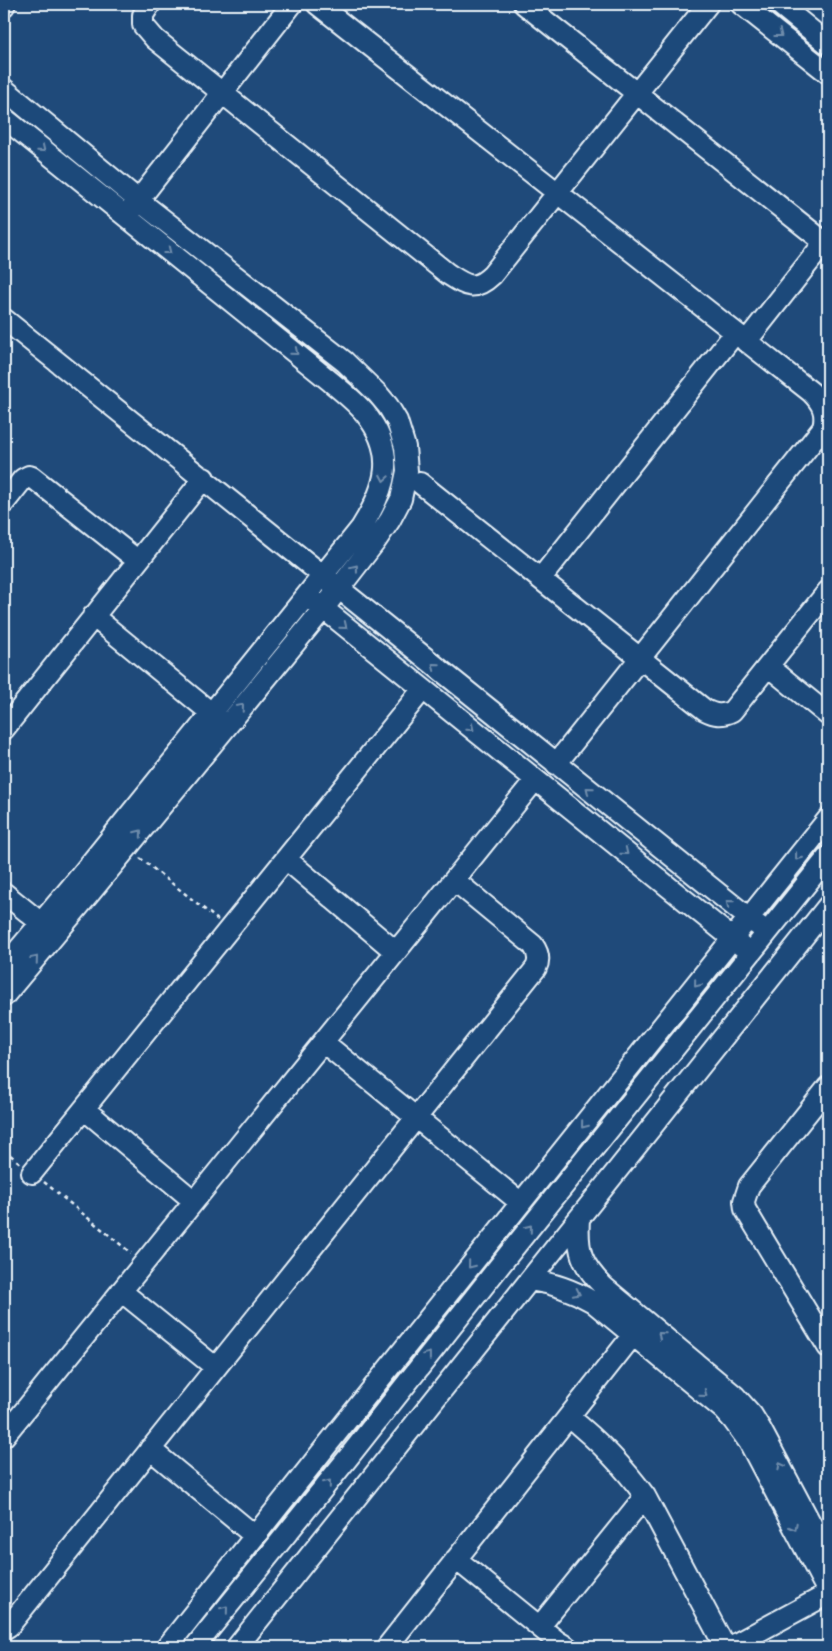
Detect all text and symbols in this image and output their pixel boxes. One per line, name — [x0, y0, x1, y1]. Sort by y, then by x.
one-way arrow — [774, 28, 783, 37]
one-way arrow — [36, 143, 45, 152]
one-way arrow — [162, 245, 171, 253]
one-way arrow — [289, 347, 298, 355]
one-way arrow — [379, 473, 389, 482]
one-way arrow — [349, 564, 358, 574]
one-way arrow — [339, 620, 348, 629]
one-way arrow — [432, 664, 441, 672]
one-way arrow — [236, 704, 245, 713]
one-way arrow — [465, 722, 474, 730]
one-way arrow — [586, 788, 595, 796]
one-way arrow — [133, 830, 142, 839]
one-way arrow — [619, 846, 628, 854]
one-way arrow — [795, 852, 804, 861]
one-way arrow — [726, 900, 735, 908]
one-way arrow — [30, 955, 39, 964]
one-way arrow — [693, 979, 702, 988]
one-way arrow — [582, 1119, 590, 1128]
one-way arrow — [524, 1225, 532, 1234]
one-way arrow — [469, 1259, 477, 1268]
one-way arrow — [572, 1287, 581, 1297]
one-way arrow — [658, 1331, 667, 1340]
one-way arrow — [423, 1352, 432, 1361]
one-way arrow — [698, 1388, 707, 1396]
one-way arrow — [777, 1462, 787, 1471]
one-way arrow — [322, 1480, 330, 1489]
one-way arrow — [788, 1522, 798, 1531]
one-way arrow — [220, 1606, 229, 1615]

